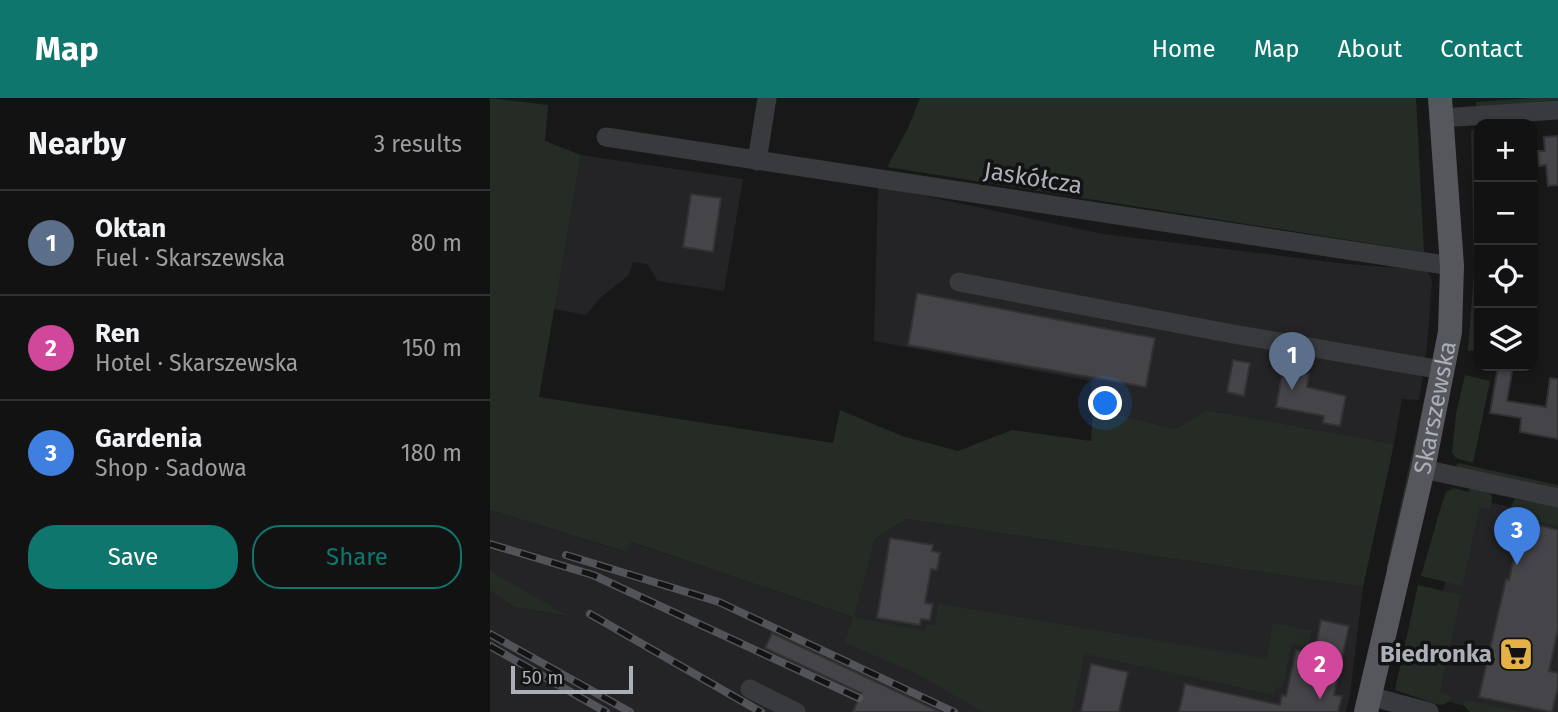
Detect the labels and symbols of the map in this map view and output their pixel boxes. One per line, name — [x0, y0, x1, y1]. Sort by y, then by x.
street label: Jaskółcza — [982, 156, 1084, 200]
pin: 1 — [1269, 332, 1315, 390]
street label: Skarszewska — [1408, 339, 1462, 477]
your location — [1088, 386, 1122, 420]
pin: 3 — [1494, 507, 1540, 565]
supermarket icon: Biedronka — [1497, 635, 1535, 673]
place label: Biedronka — [1380, 640, 1492, 668]
pin: 2 — [1297, 641, 1343, 699]
scale bar — [511, 663, 634, 695]

